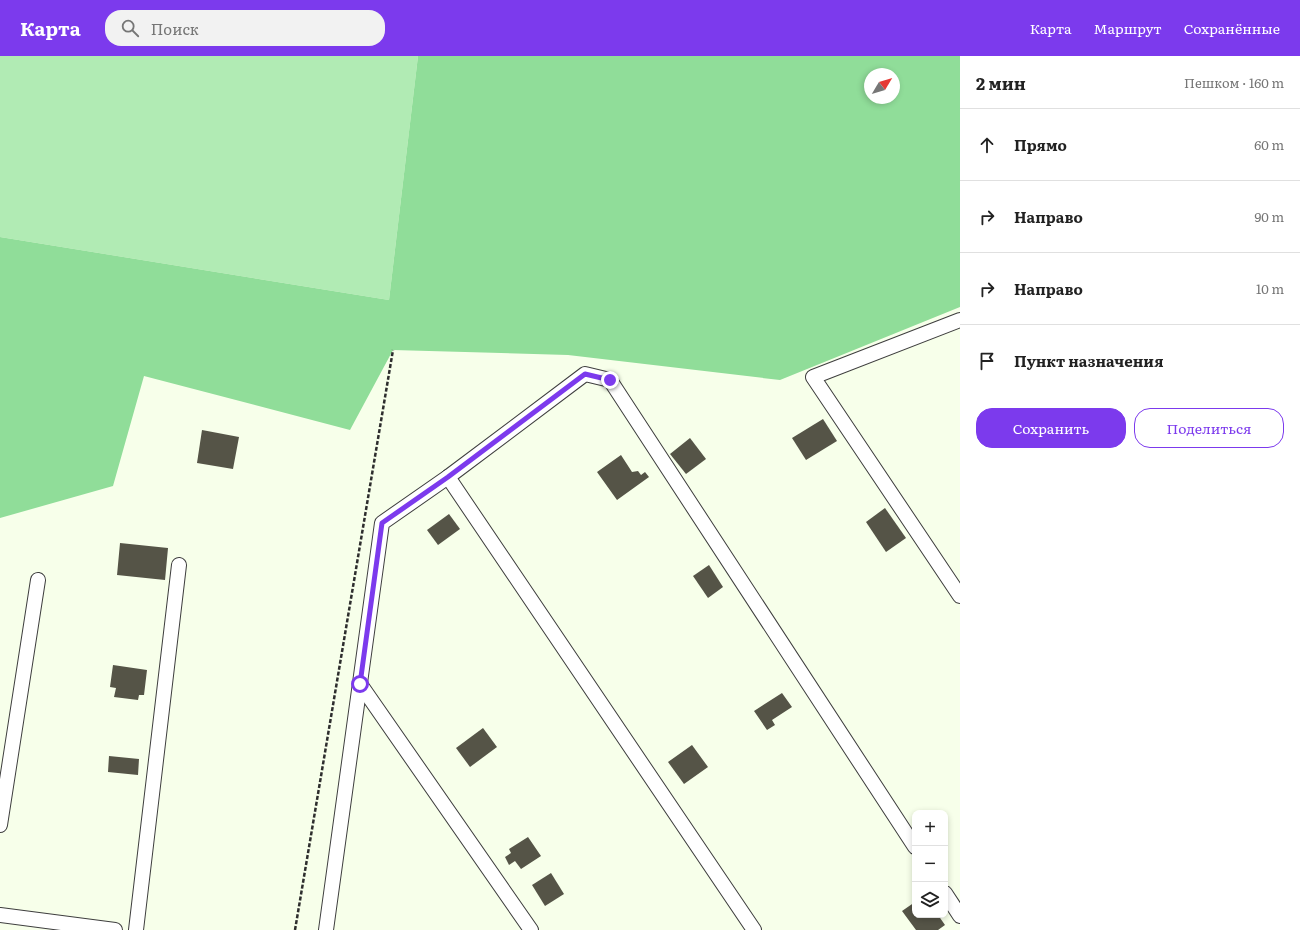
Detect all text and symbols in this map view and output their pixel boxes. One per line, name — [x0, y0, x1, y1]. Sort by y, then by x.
search box — [105, 10, 385, 46]
text: Карта — [20, 14, 81, 42]
icon: search — [119, 17, 141, 39]
text: Поиск — [151, 17, 199, 40]
text: Карта — [1030, 18, 1072, 38]
text: Маршрут — [1094, 18, 1162, 38]
text: Сохранённые — [1184, 18, 1280, 38]
north arrow — [864, 68, 900, 104]
text: 2 мин — [976, 70, 1026, 95]
text: Пешком · 160 m — [1184, 73, 1284, 92]
text: Прямо — [1014, 133, 1067, 156]
icon: ahead — [976, 134, 998, 156]
text: 60 m — [1254, 135, 1284, 154]
text: Направо — [1014, 205, 1083, 228]
icon: right — [976, 206, 998, 228]
text: 90 m — [1254, 207, 1284, 226]
text: Направо — [1014, 277, 1083, 300]
icon: right — [976, 278, 998, 300]
text: 10 m — [1256, 279, 1284, 298]
text: Пункт назначения — [1014, 349, 1164, 372]
icon: arrive — [976, 350, 998, 372]
route end — [601, 371, 619, 389]
button: Сохранить — [976, 408, 1126, 448]
button: Поделиться — [1134, 408, 1284, 448]
route start — [351, 675, 369, 693]
map controls — [912, 810, 948, 918]
button: + — [912, 810, 948, 846]
button: − — [912, 846, 948, 882]
button: layers — [912, 882, 948, 918]

